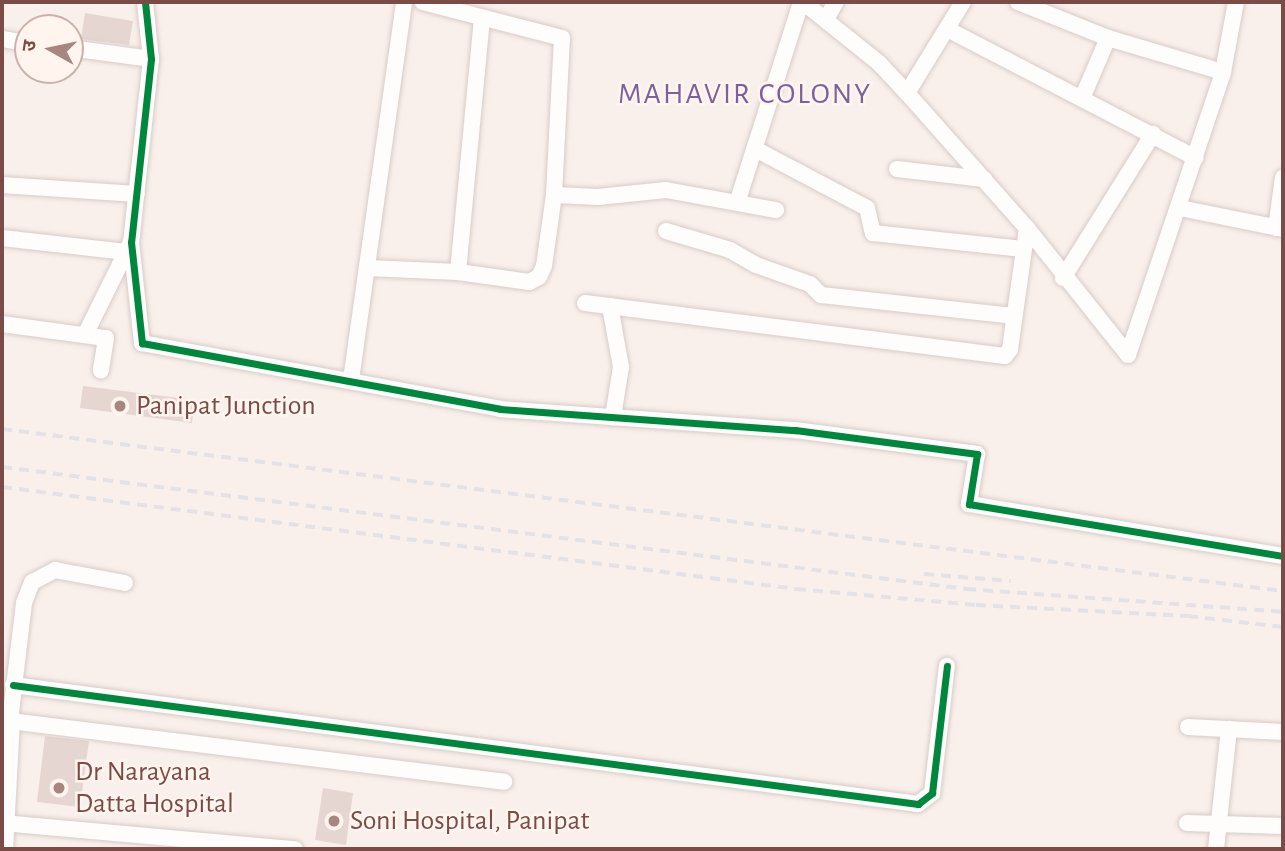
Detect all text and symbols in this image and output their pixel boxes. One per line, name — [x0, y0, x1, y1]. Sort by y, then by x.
north arrow — [14, 14, 84, 84]
text: उ — [19, 39, 40, 53]
district label: MAHAVIR COLONY — [620, 76, 870, 112]
place label: Panipat Junction — [136, 389, 316, 423]
marker: Panipat Junction — [110, 396, 130, 416]
place label: Dr Narayana Datta Hospital — [75, 755, 234, 821]
marker: Dr Narayana Datta Hospital — [49, 778, 69, 798]
place label: Soni Hospital, Panipat — [350, 804, 589, 838]
marker: Soni Hospital, Panipat — [324, 811, 344, 831]

